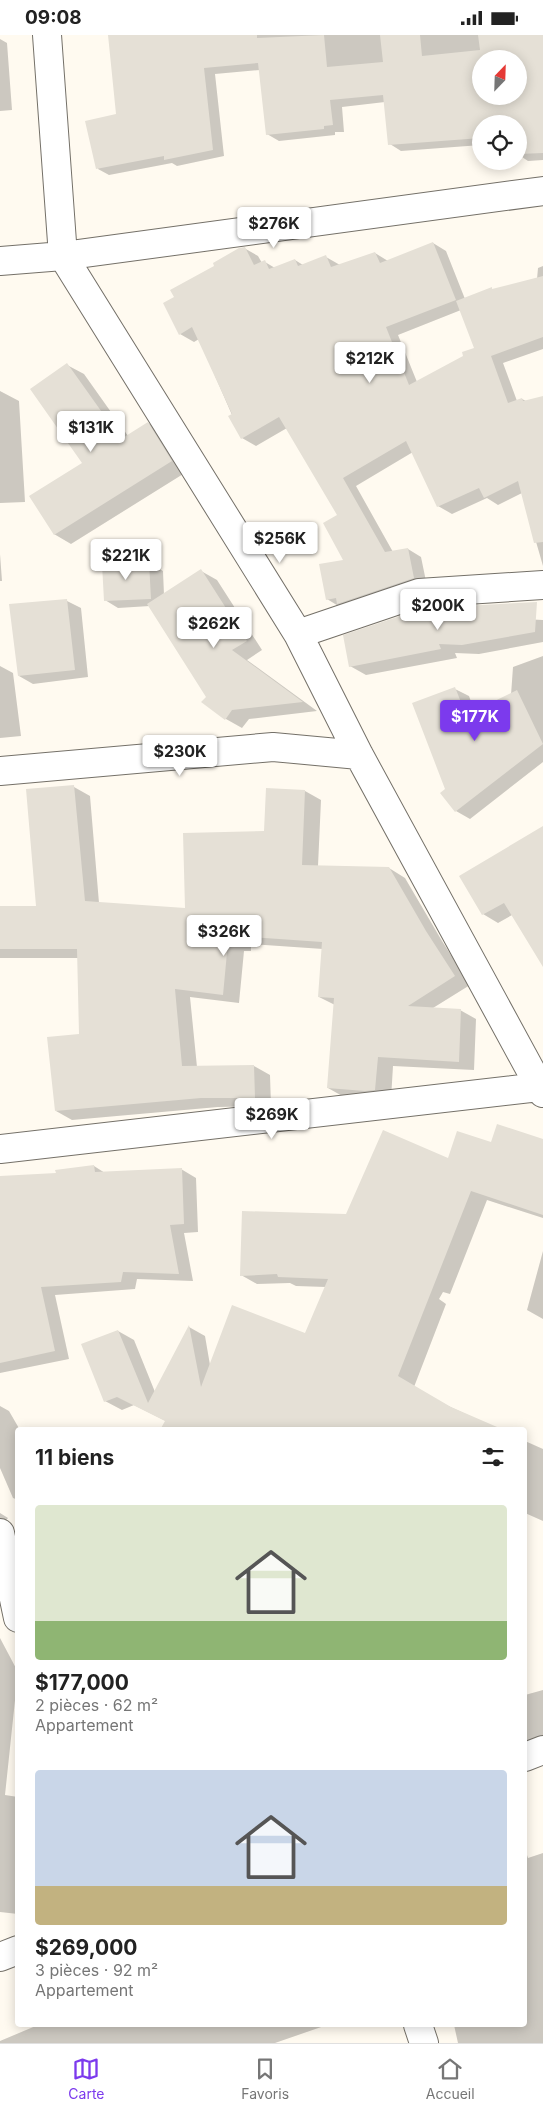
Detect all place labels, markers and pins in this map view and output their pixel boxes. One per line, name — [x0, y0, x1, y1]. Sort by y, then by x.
pin: $276K — [239, 207, 309, 249]
pin: $212K — [335, 341, 405, 384]
pin: $131K — [56, 411, 126, 453]
pin: $256K — [245, 521, 315, 564]
pin: $221K — [91, 539, 161, 581]
pin: $200K — [403, 589, 473, 631]
pin: $262K — [179, 607, 249, 649]
pin: $177K — [440, 699, 510, 742]
pin: $230K — [145, 735, 215, 777]
pin: $326K — [189, 915, 259, 957]
pin: $269K — [237, 1097, 307, 1140]

